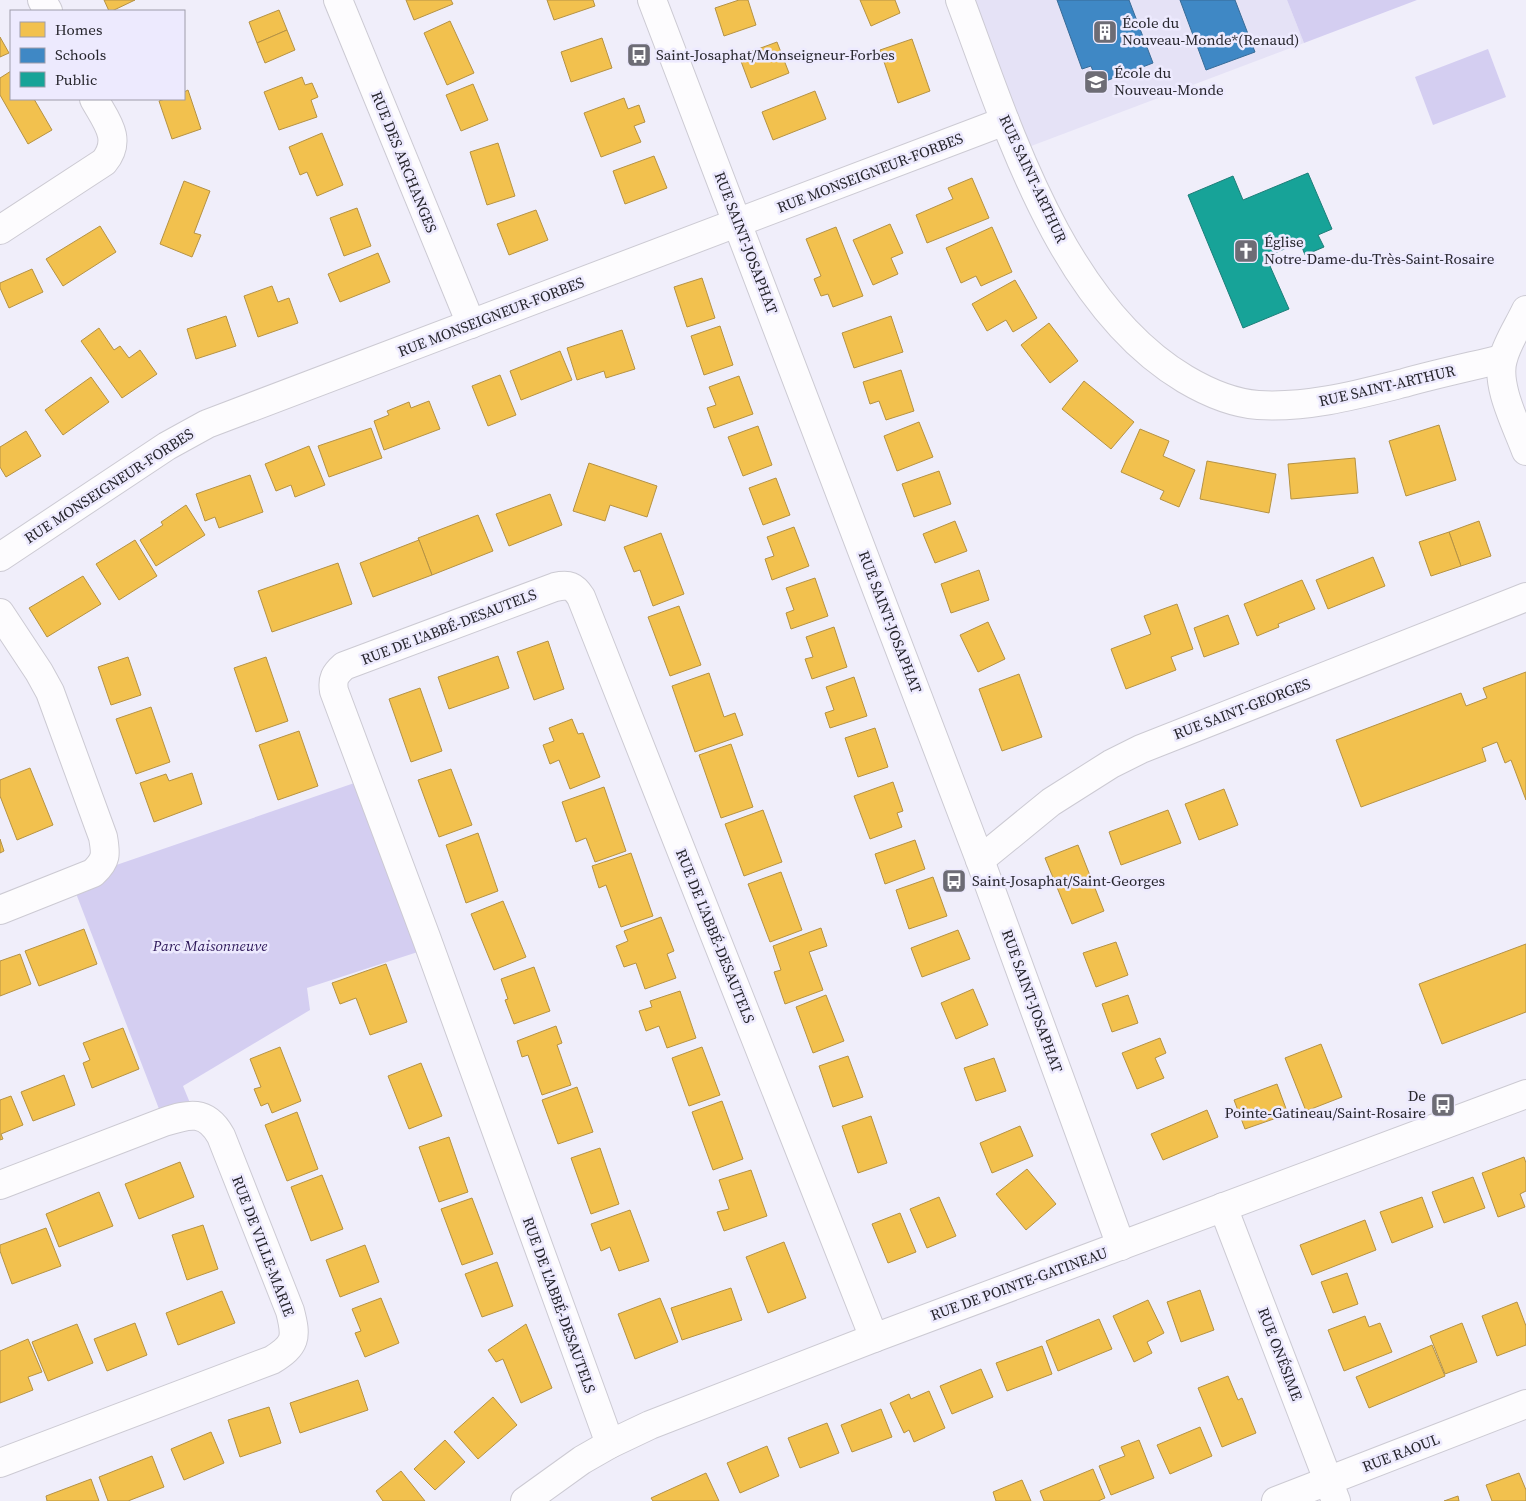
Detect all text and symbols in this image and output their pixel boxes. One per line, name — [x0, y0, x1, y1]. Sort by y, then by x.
legend — [10, 10, 185, 100]
place label: École du Nouveau-Monde*(Renaud) — [1122, 12, 1299, 50]
text: Homes — [55, 19, 102, 40]
building icon: École du Nouveau-Monde*(Renaud) — [1092, 19, 1118, 45]
bus stop icon: Saint-Josaphat/Monseigneur-Forbes — [626, 42, 652, 68]
text: Schools — [55, 44, 106, 65]
place label: Saint-Josaphat/Monseigneur-Forbes — [656, 44, 895, 65]
place label: École du Nouveau-Monde — [1114, 62, 1224, 100]
text: Public — [55, 69, 97, 90]
school or university icon: École du Nouveau-Monde — [1083, 69, 1109, 95]
street label: RUE DES ARCHANGES — [366, 88, 443, 236]
street label: RUE SAINT-ARTHUR — [995, 111, 1072, 247]
street label: RUE MONSEIGNEUR-FORBES — [774, 127, 966, 218]
street label: RUE SAINT-JOSAPHAT — [710, 169, 783, 317]
place label: Église Notre-Dame-du-Très-Saint-Rosaire — [1264, 231, 1495, 269]
church icon: Église Notre-Dame-du-Très-Saint-Rosaire — [1233, 238, 1259, 264]
street label: RUE MONSEIGNEUR-FORBES — [395, 271, 587, 362]
street label: RUE SAINT-ARTHUR — [1317, 360, 1457, 411]
street label: RUE MONSEIGNEUR-FORBES — [20, 423, 198, 548]
street label: RUE SAINT-JOSAPHAT — [854, 548, 927, 696]
street label: RUE DE L'ABBÉ-DESAUTELS — [358, 583, 540, 670]
street label: RUE SAINT-GEORGES — [1170, 673, 1314, 744]
street label: RUE DE L'ABBÉ-DESAUTELS — [671, 845, 760, 1026]
bus stop icon: Saint-Josaphat/Saint-Georges — [941, 868, 967, 894]
place label: Saint-Josaphat/Saint-Georges — [972, 870, 1165, 891]
street label: RUE SAINT-JOSAPHAT — [997, 926, 1068, 1075]
park label: Parc Maisonneuve — [152, 935, 267, 956]
place label: De Pointe-Gatineau/Saint-Rosaire — [1224, 1085, 1426, 1123]
bus stop icon: De Pointe-Gatineau/Saint-Rosaire — [1430, 1092, 1456, 1118]
street label: RUE DE VILLE-MARIE — [227, 1172, 300, 1319]
street label: RUE DE L'ABBÉ-DESAUTELS — [518, 1214, 601, 1396]
street label: RUE DE POINTE-GATINEAU — [927, 1242, 1110, 1325]
street label: RUE ONÉSIME — [1253, 1304, 1308, 1403]
street label: RUE RAOUL — [1359, 1428, 1443, 1477]

